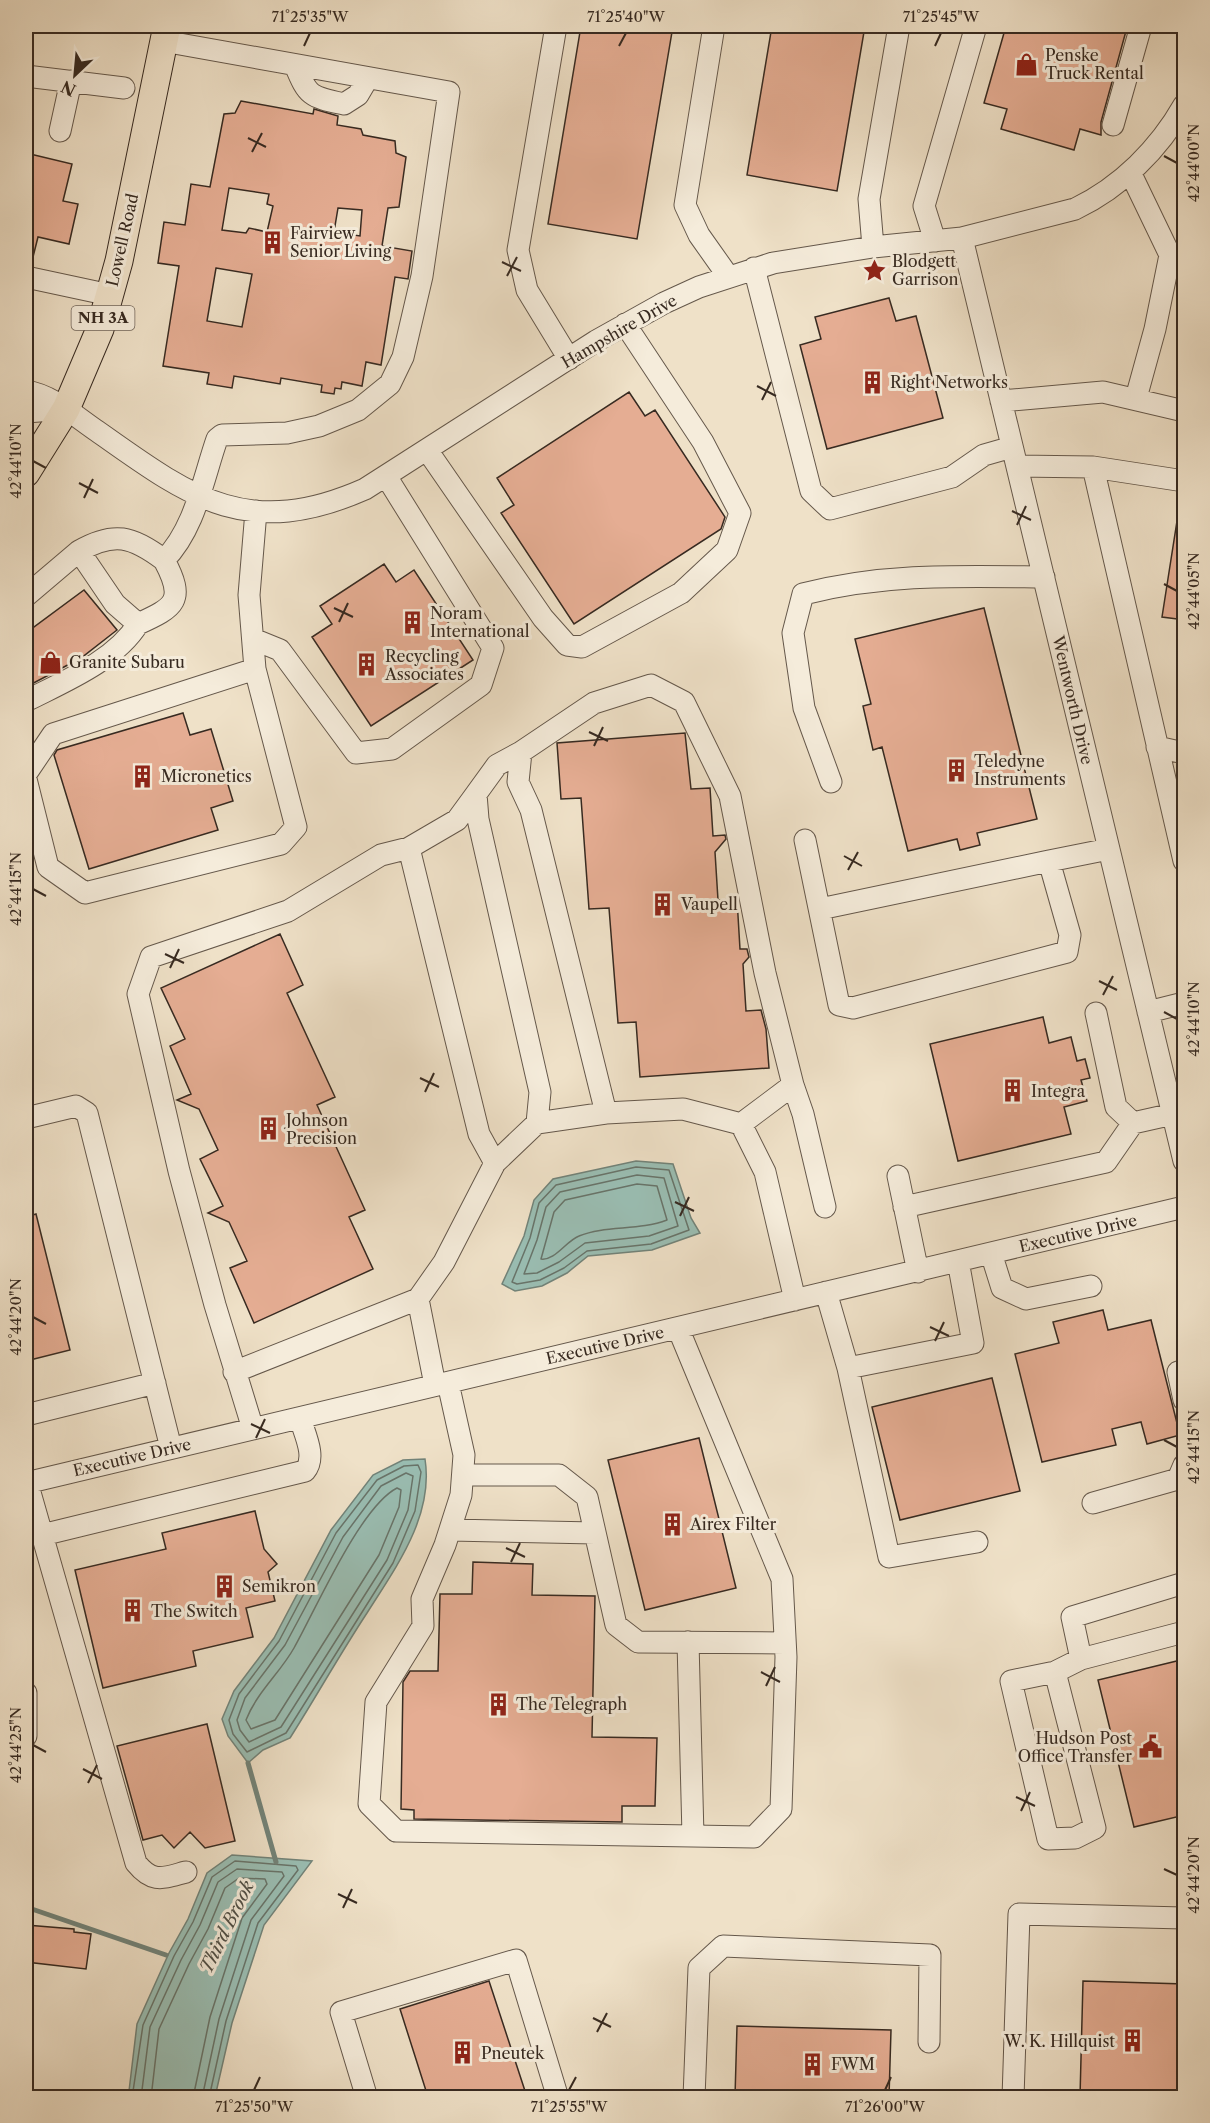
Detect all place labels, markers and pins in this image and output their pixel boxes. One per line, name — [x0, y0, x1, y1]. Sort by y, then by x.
place label: Penske Truck Rental — [1045, 45, 1144, 83]
shop icon: Penske Truck Rental — [1014, 51, 1040, 77]
place label: Fairview Senior Living — [290, 223, 392, 261]
building icon: Fairview Senior Living — [259, 229, 285, 255]
place label: Blodgett Garrison — [892, 251, 958, 289]
place icon: Blodgett Garrison — [861, 257, 887, 283]
building icon: Right Networks — [859, 369, 885, 395]
place label: Right Networks — [890, 372, 1008, 392]
place label: Noram International — [430, 603, 530, 641]
building icon: Noram International — [399, 609, 425, 635]
place label: Recycling Associates — [384, 646, 464, 684]
shop icon: Granite Subaru — [38, 649, 64, 675]
place label: Granite Subaru — [69, 652, 185, 672]
building icon: Recycling Associates — [354, 652, 380, 678]
place label: Teledyne Instruments — [974, 751, 1066, 789]
building icon: Teledyne Instruments — [943, 757, 969, 783]
building icon: Micronetics — [130, 763, 156, 789]
place label: Micronetics — [161, 766, 252, 786]
building icon: Vaupell — [650, 891, 676, 917]
place label: Vaupell — [680, 894, 738, 914]
building icon: Integra — [1000, 1078, 1026, 1104]
place label: Integra — [1031, 1081, 1086, 1101]
place label: Johnson Precision — [283, 1110, 357, 1148]
building icon: Johnson Precision — [255, 1116, 281, 1142]
building icon: Airex Filter — [659, 1511, 685, 1537]
place label: Airex Filter — [689, 1514, 777, 1534]
building icon: Semikron — [211, 1573, 237, 1599]
place label: Semikron — [242, 1576, 316, 1596]
building icon: The Switch — [120, 1598, 146, 1624]
place label: The Switch — [151, 1601, 238, 1621]
building icon: The Telegraph — [485, 1691, 511, 1717]
place label: The Telegraph — [516, 1694, 627, 1714]
place label: Hudson Post Office Transfer — [1018, 1728, 1132, 1766]
public building icon: Hudson Post Office Transfer — [1137, 1734, 1163, 1760]
building icon: W. K. Hillquist — [1120, 2028, 1146, 2054]
place label: W. K. Hillquist — [1003, 2031, 1115, 2051]
building icon: Pneutek — [450, 2040, 476, 2066]
place label: Pneutek — [481, 2043, 545, 2063]
building icon: FWM — [800, 2051, 826, 2077]
place label: FWM — [831, 2054, 875, 2074]

